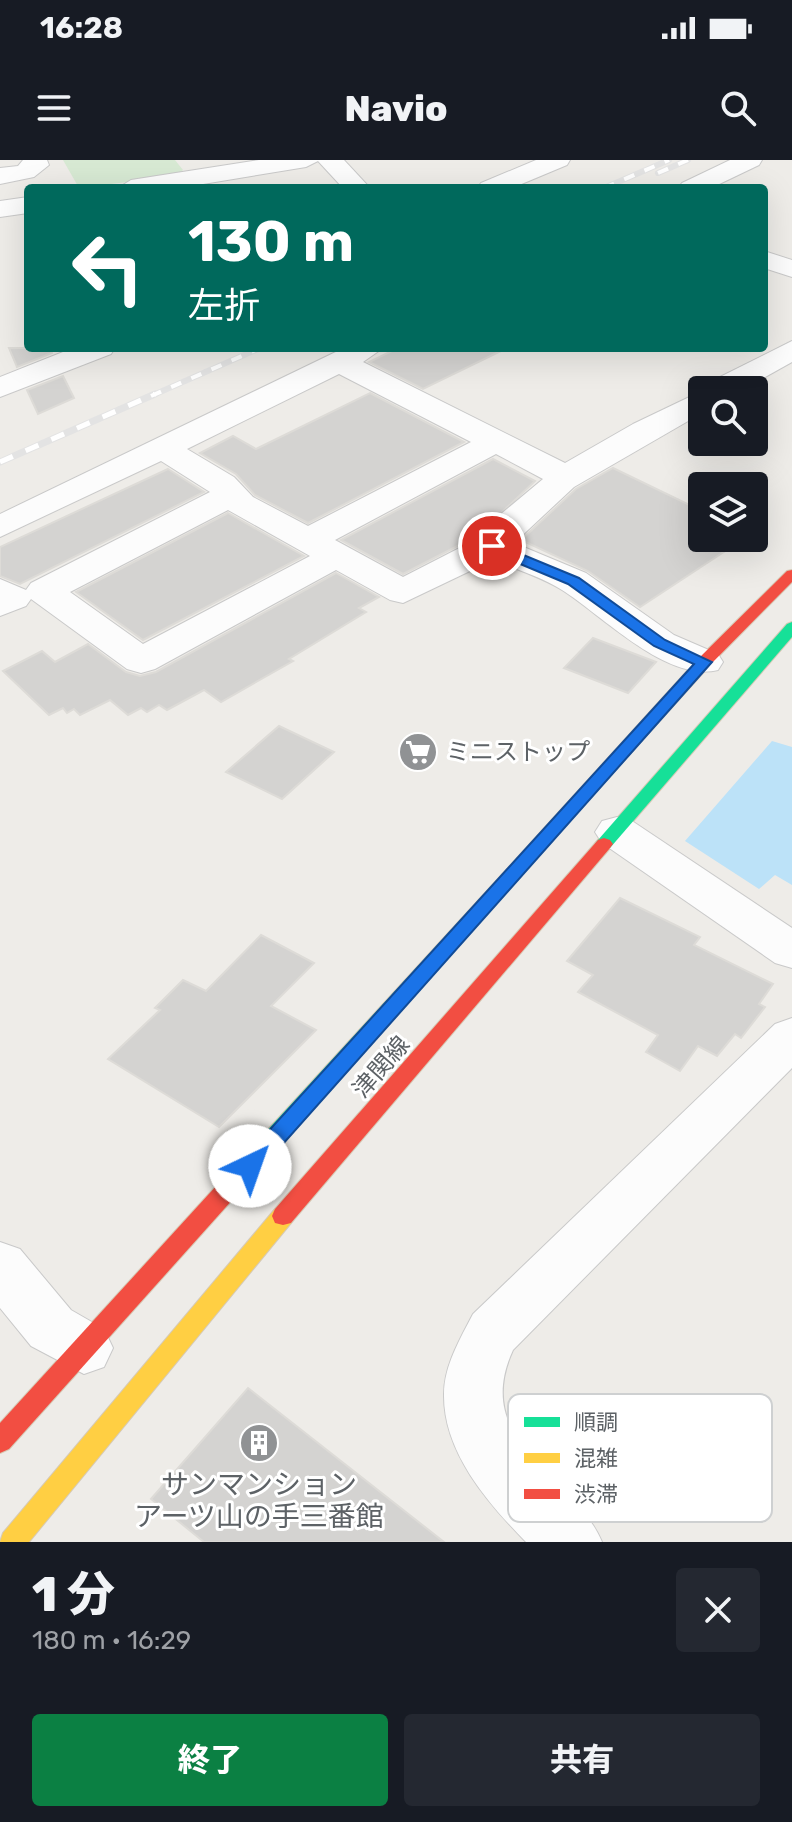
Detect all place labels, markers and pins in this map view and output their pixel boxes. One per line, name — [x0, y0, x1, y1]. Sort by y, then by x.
pin — [458, 512, 526, 580]
supermarket icon: ミニストップ — [397, 731, 439, 773]
place label: ミニストップ — [446, 738, 590, 766]
building icon: サンマンション アーツ山の手三番館 — [238, 1422, 280, 1464]
place label: サンマンション アーツ山の手三番館 — [134, 1468, 384, 1533]

